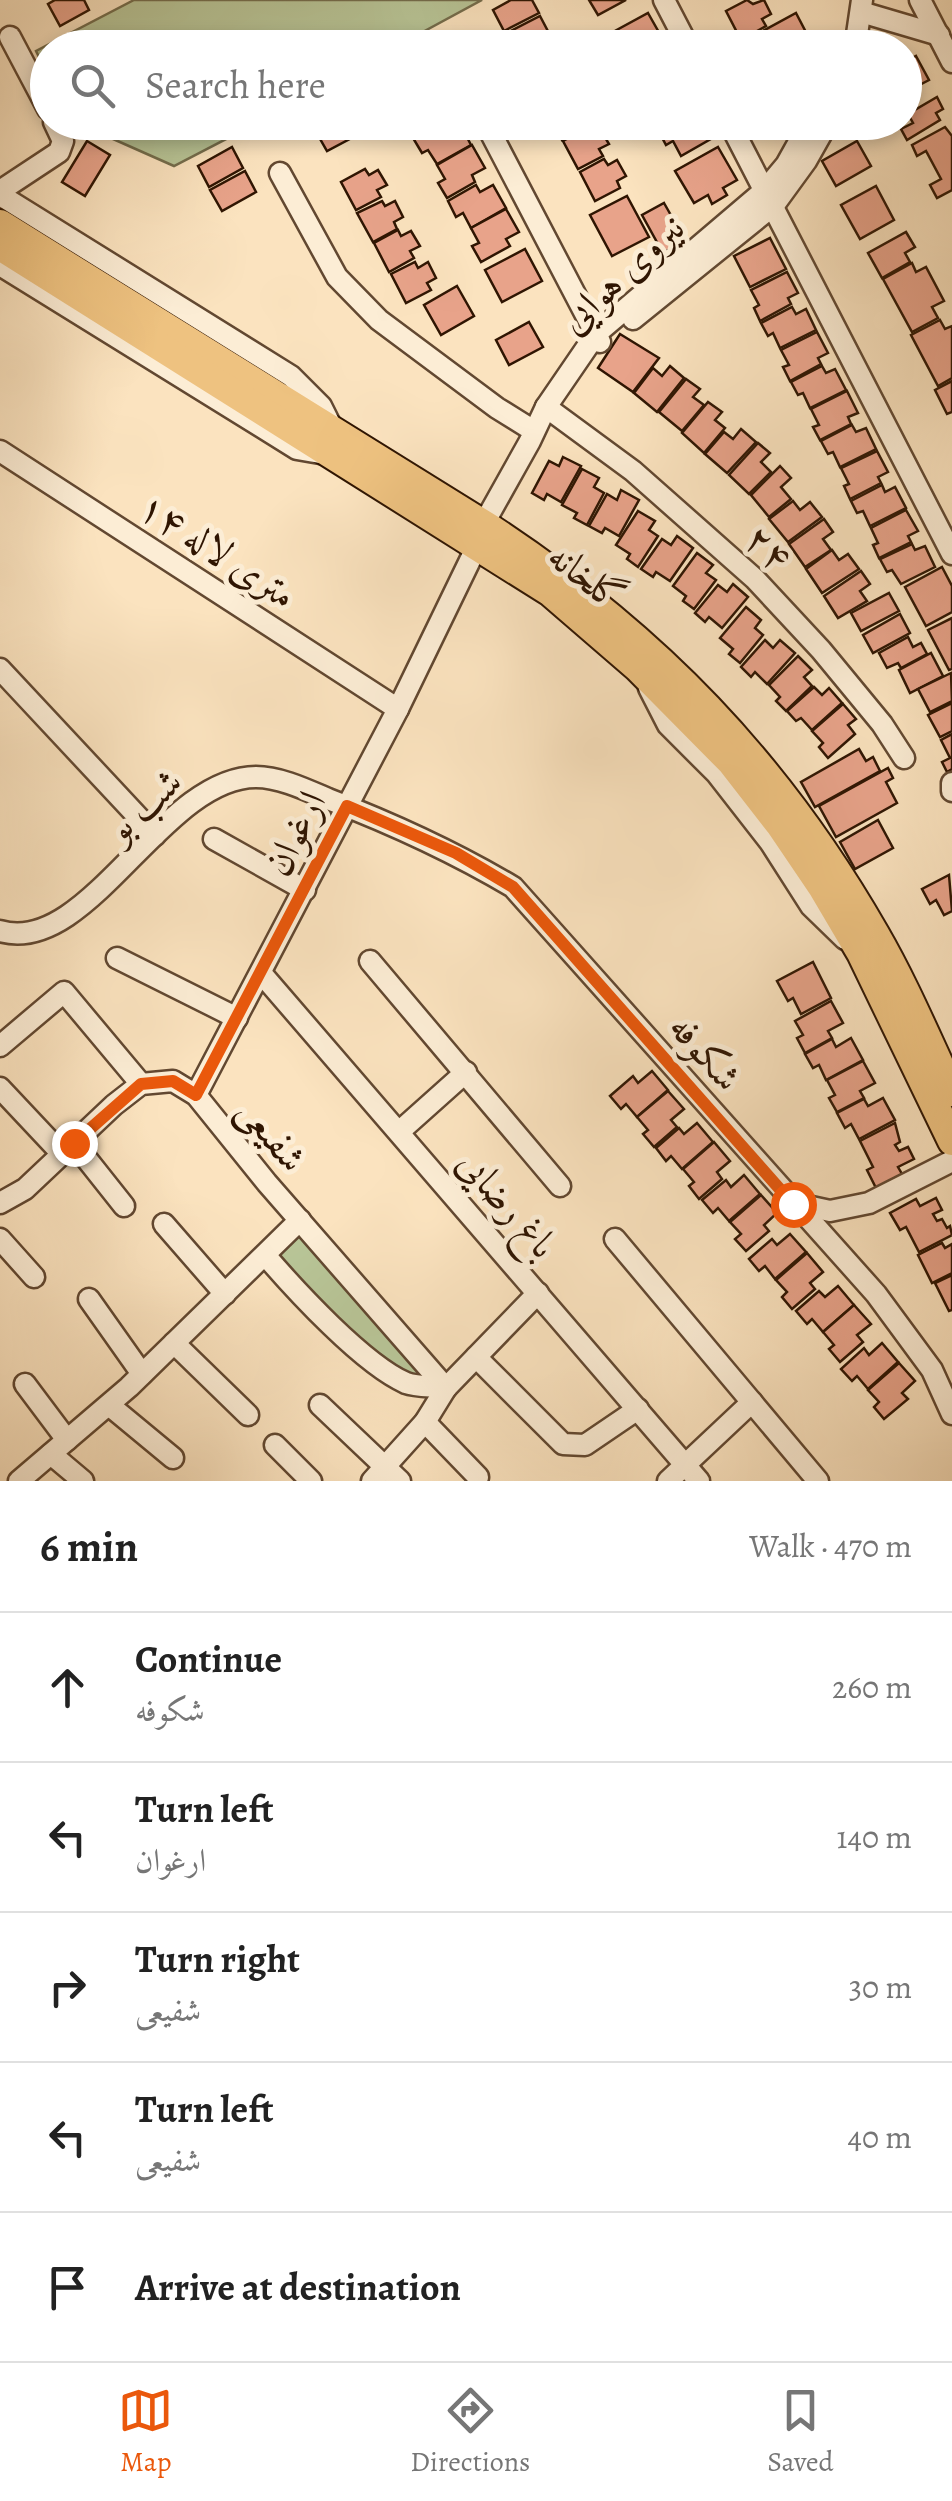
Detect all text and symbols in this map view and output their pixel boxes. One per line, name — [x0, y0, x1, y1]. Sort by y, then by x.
search box — [30, 30, 922, 140]
icon: search — [65, 58, 120, 113]
text: Search here — [145, 59, 326, 111]
street label: نیروی هوایی — [546, 201, 696, 346]
street label: ۱۴ متری لاله — [128, 479, 307, 622]
street label: ۲۴ — [733, 511, 805, 583]
street label: گلخانه — [537, 529, 637, 624]
street label: شب بو — [89, 755, 194, 857]
street label: ارغوان — [250, 781, 339, 885]
street label: شکوفه — [656, 1001, 755, 1103]
street label: شفیعی — [225, 1085, 320, 1184]
route end — [52, 1121, 98, 1167]
street label: باغ رضایی — [440, 1137, 571, 1274]
route start — [771, 1182, 817, 1228]
text: 6 min — [40, 1518, 138, 1575]
text: Walk · 470 m — [749, 1524, 912, 1568]
text: Continue — [135, 1633, 282, 1685]
icon: ahead — [40, 1660, 95, 1715]
text: 260 m — [832, 1665, 912, 1709]
text: شکوفه — [135, 1688, 205, 1732]
text: Turn left — [135, 1783, 274, 1835]
icon: left — [40, 1810, 95, 1865]
text: 140 m — [837, 1815, 912, 1859]
text: ارغوان — [135, 1838, 206, 1882]
text: Turn right — [135, 1933, 300, 1985]
icon: right — [40, 1960, 95, 2015]
text: 30 m — [849, 1965, 912, 2009]
text: شفیعی — [135, 1988, 201, 2032]
text: Turn left — [135, 2083, 274, 2135]
icon: left — [40, 2110, 95, 2165]
text: 40 m — [847, 2115, 912, 2159]
text: شفیعی — [135, 2138, 201, 2182]
icon: arrive — [40, 2260, 95, 2315]
text: Arrive at destination — [135, 2261, 461, 2313]
tab: Map — [118, 2383, 173, 2481]
tab: Directions — [410, 2383, 530, 2481]
tab: Saved — [767, 2383, 834, 2481]

